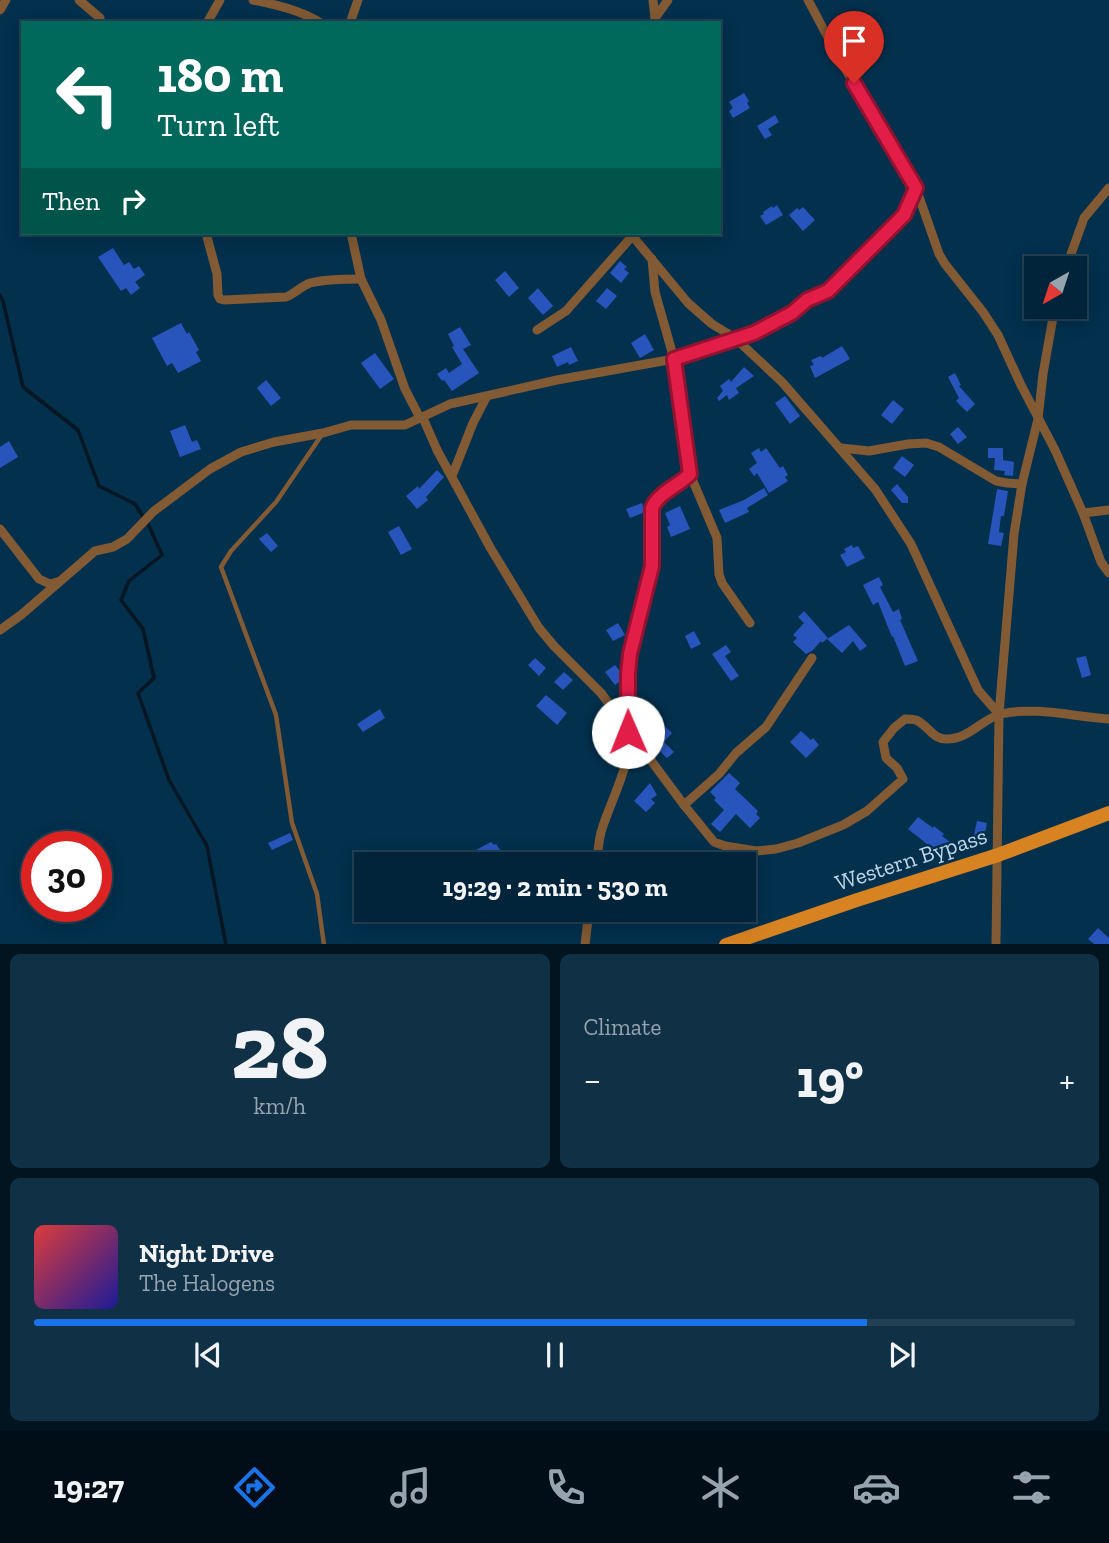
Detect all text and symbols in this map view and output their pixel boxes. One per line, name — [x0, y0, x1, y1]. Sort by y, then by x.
pin — [824, 11, 884, 83]
icon: arrive — [835, 22, 873, 60]
text: 180 m — [157, 46, 284, 105]
icon: left — [42, 49, 133, 140]
text: Turn left — [157, 106, 279, 144]
icon: right — [114, 182, 152, 220]
text: Then — [42, 185, 100, 217]
north arrow — [1024, 256, 1087, 318]
map controls — [1024, 256, 1087, 319]
position arrow — [591, 695, 665, 769]
street label: Western Bypass — [832, 821, 990, 897]
speed limit sign: 30 — [21, 831, 112, 922]
text: 19:29 · 2 min · 530 m — [443, 871, 667, 903]
text: 28 — [231, 992, 329, 1101]
text: Climate — [584, 1013, 661, 1041]
text: 19° — [797, 1048, 864, 1110]
text: − — [584, 1057, 601, 1103]
text: + — [1059, 1057, 1075, 1103]
text: km/h — [254, 1092, 306, 1120]
text: Night Drive — [139, 1237, 274, 1269]
text: The Halogens — [139, 1269, 275, 1297]
icon: previous — [189, 1336, 227, 1374]
icon: pause — [536, 1336, 574, 1374]
icon: next — [883, 1336, 921, 1374]
icon: directions — [230, 1463, 279, 1512]
icon: music — [386, 1463, 435, 1512]
icon: phone — [541, 1463, 590, 1512]
icon: climate — [696, 1463, 745, 1512]
icon: car — [852, 1463, 901, 1512]
icon: filters — [1007, 1463, 1056, 1512]
text: 19:27 — [53, 1468, 124, 1506]

